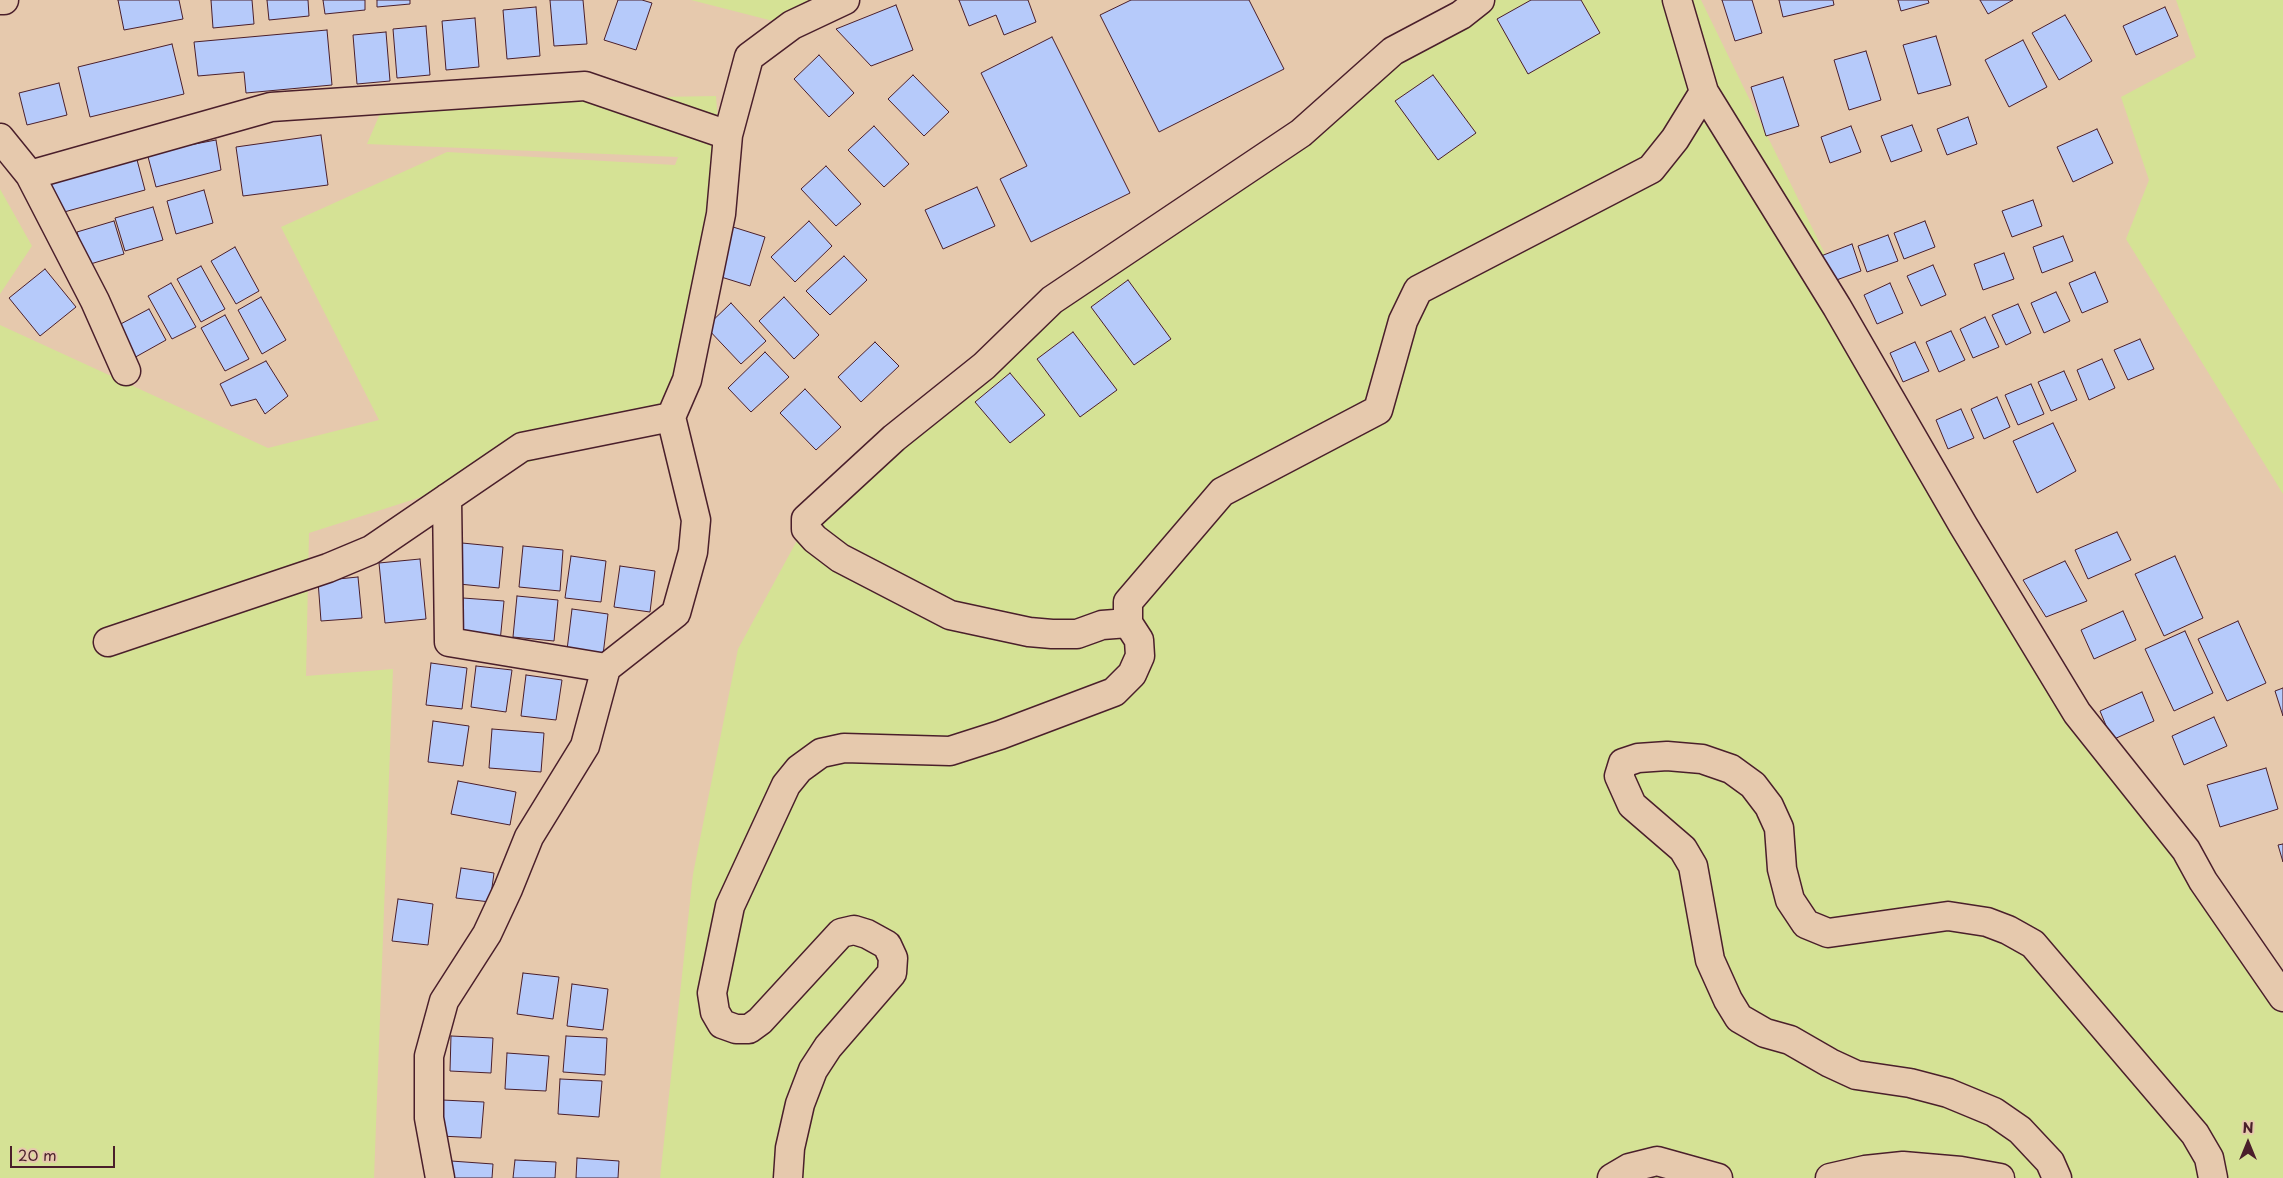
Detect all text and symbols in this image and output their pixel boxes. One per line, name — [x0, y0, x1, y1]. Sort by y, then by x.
text: N — [2242, 1117, 2254, 1138]
north arrow — [2223, 1118, 2273, 1168]
scale bar — [12, 1136, 118, 1168]
text: 20 m — [18, 1143, 57, 1166]

